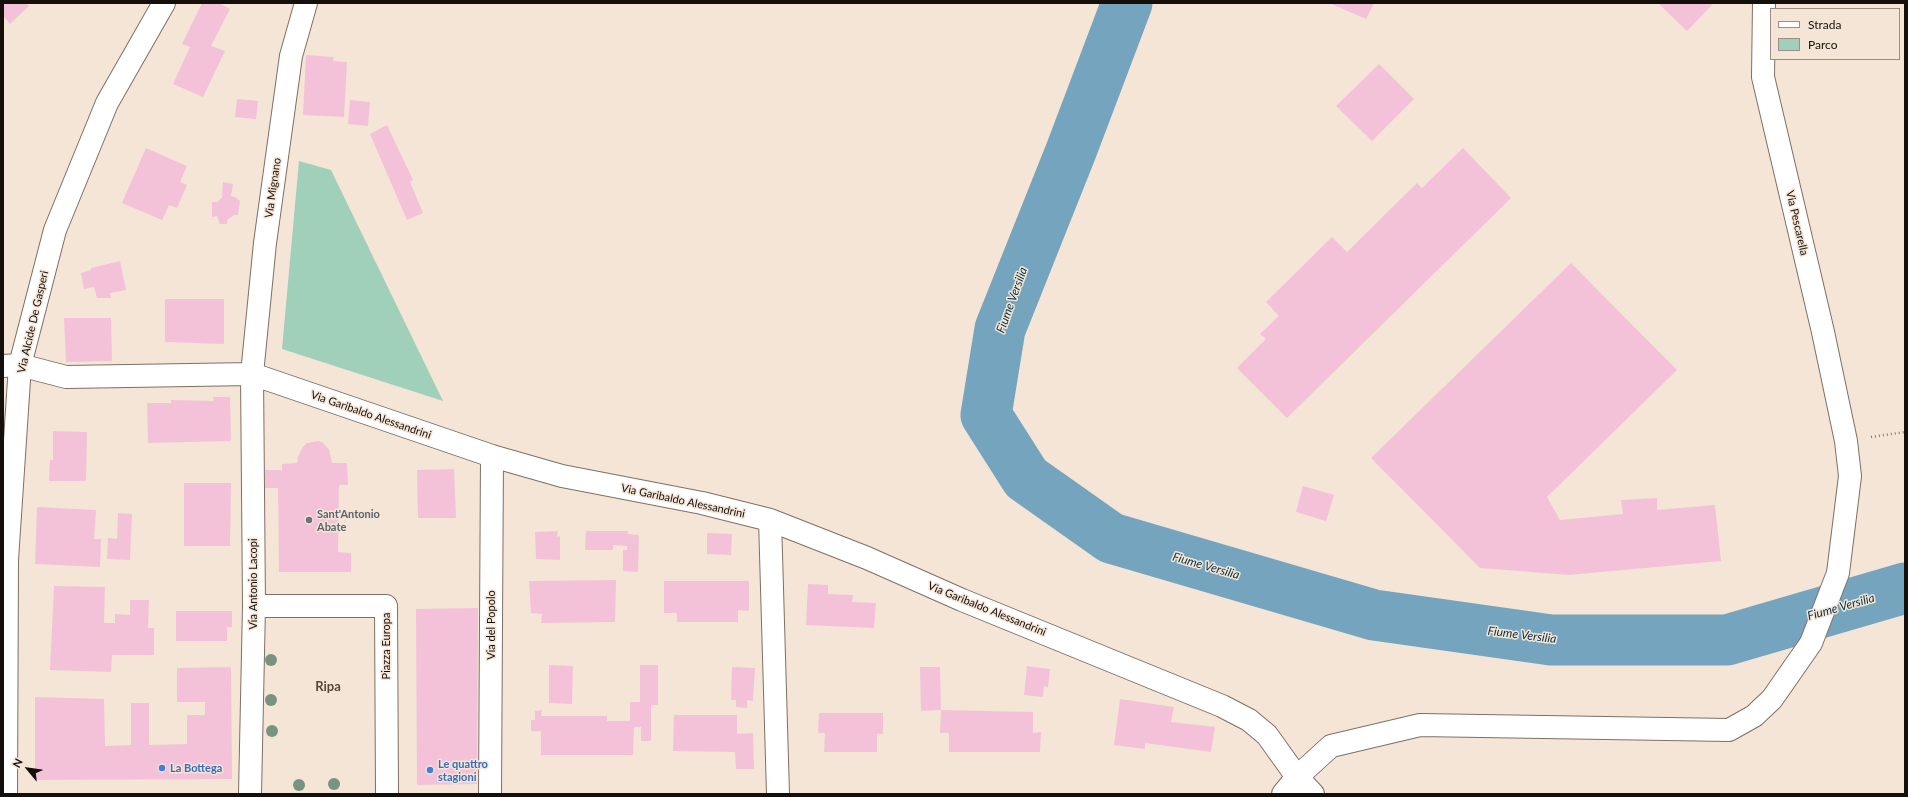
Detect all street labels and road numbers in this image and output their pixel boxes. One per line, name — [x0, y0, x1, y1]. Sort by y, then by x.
street label: Via Mignano — [262, 157, 284, 219]
street label: Via Pescarella — [1783, 189, 1811, 257]
street label: Via Alcide De Gasperi — [15, 269, 51, 375]
street label: Via Garibaldo Alessandrini — [309, 388, 433, 442]
street label: Via Garibaldo Alessandrini — [620, 481, 746, 521]
street label: Via Antonio Lacopi — [246, 538, 260, 630]
street label: Via Garibaldo Alessandrini — [926, 579, 1048, 639]
street label: Via del Popolo — [484, 590, 498, 660]
street label: Piazza Europa — [379, 613, 393, 679]

